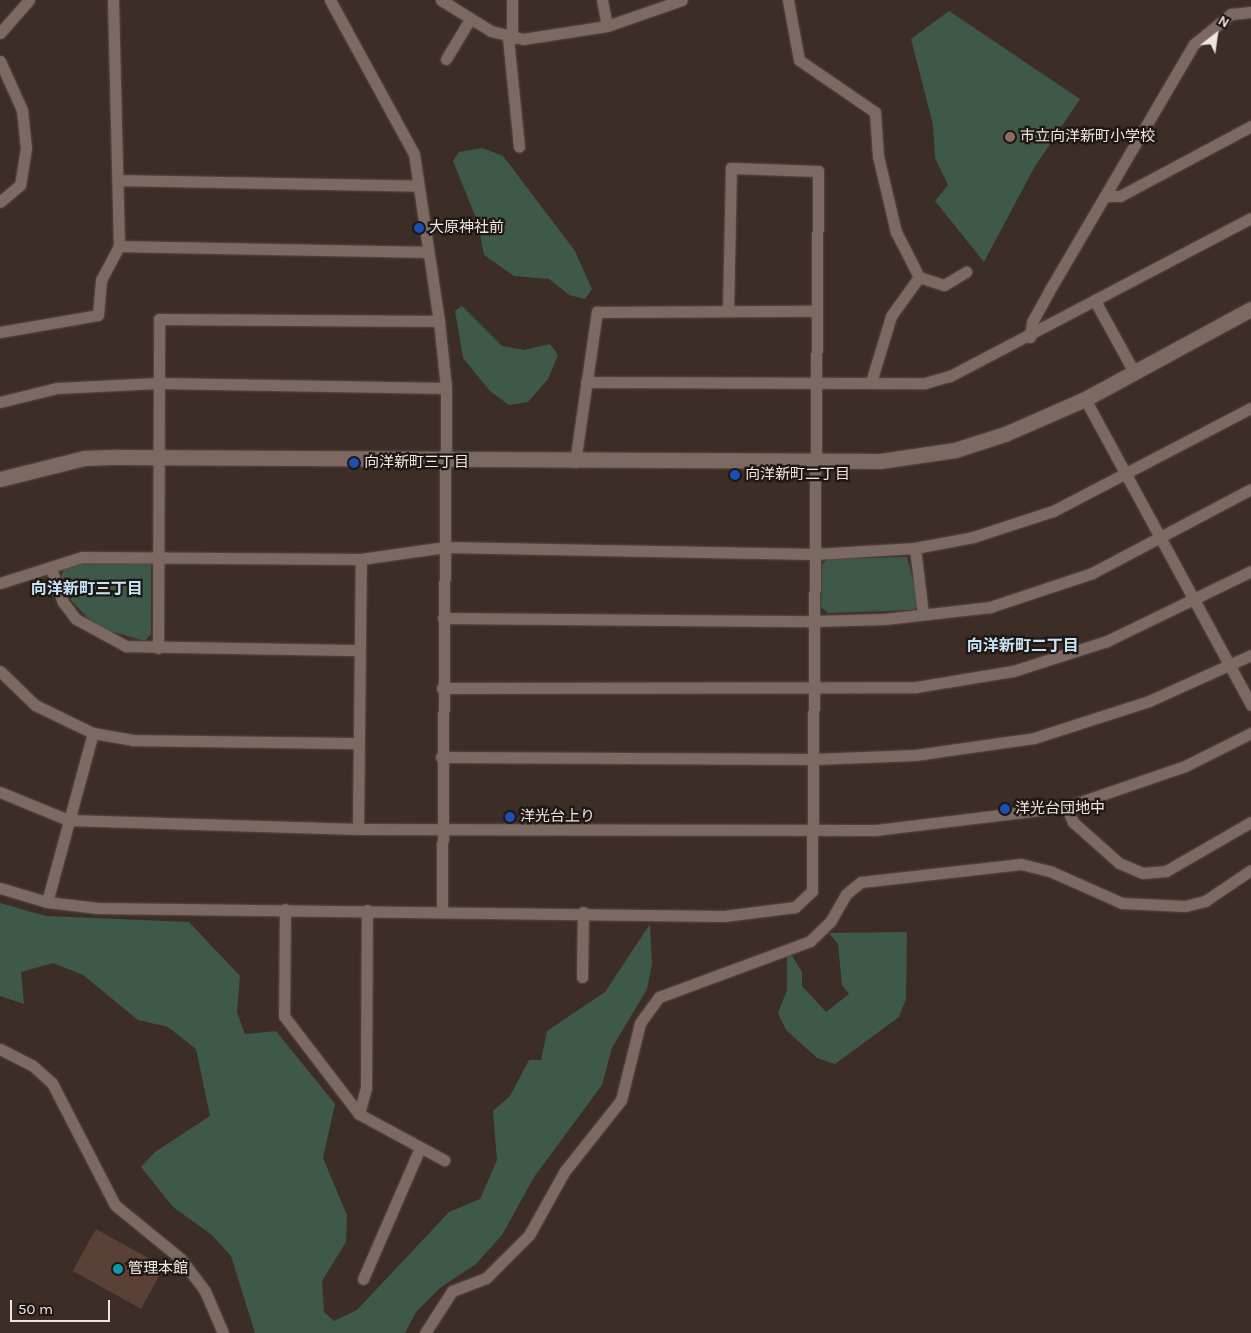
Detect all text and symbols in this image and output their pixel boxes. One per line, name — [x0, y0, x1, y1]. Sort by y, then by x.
north arrow — [1191, 10, 1241, 60]
text: N — [1215, 12, 1232, 31]
place label: 市立向洋新町小学校 — [1020, 128, 1155, 146]
marker: 市立向洋新町小学校 — [1004, 131, 1016, 143]
place label: 大原神社前 — [429, 219, 504, 237]
marker: 大原神社前 — [413, 222, 425, 234]
place label: 向洋新町三丁目 — [364, 454, 469, 472]
marker: 向洋新町三丁目 — [348, 457, 360, 469]
place label: 向洋新町二丁目 — [745, 466, 850, 484]
marker: 向洋新町二丁目 — [729, 469, 741, 481]
district label: 向洋新町三丁目 — [31, 579, 143, 599]
district label: 向洋新町二丁目 — [967, 636, 1079, 656]
place label: 洋光台団地中 — [1015, 800, 1105, 818]
marker: 洋光台団地中 — [999, 803, 1011, 815]
place label: 洋光台上り — [520, 808, 595, 826]
marker: 洋光台上り — [504, 811, 516, 823]
place label: 管理本館 — [128, 1260, 188, 1278]
marker: 管理本館 — [112, 1263, 124, 1275]
scale bar — [12, 1290, 112, 1322]
text: 50 m — [18, 1300, 53, 1318]

